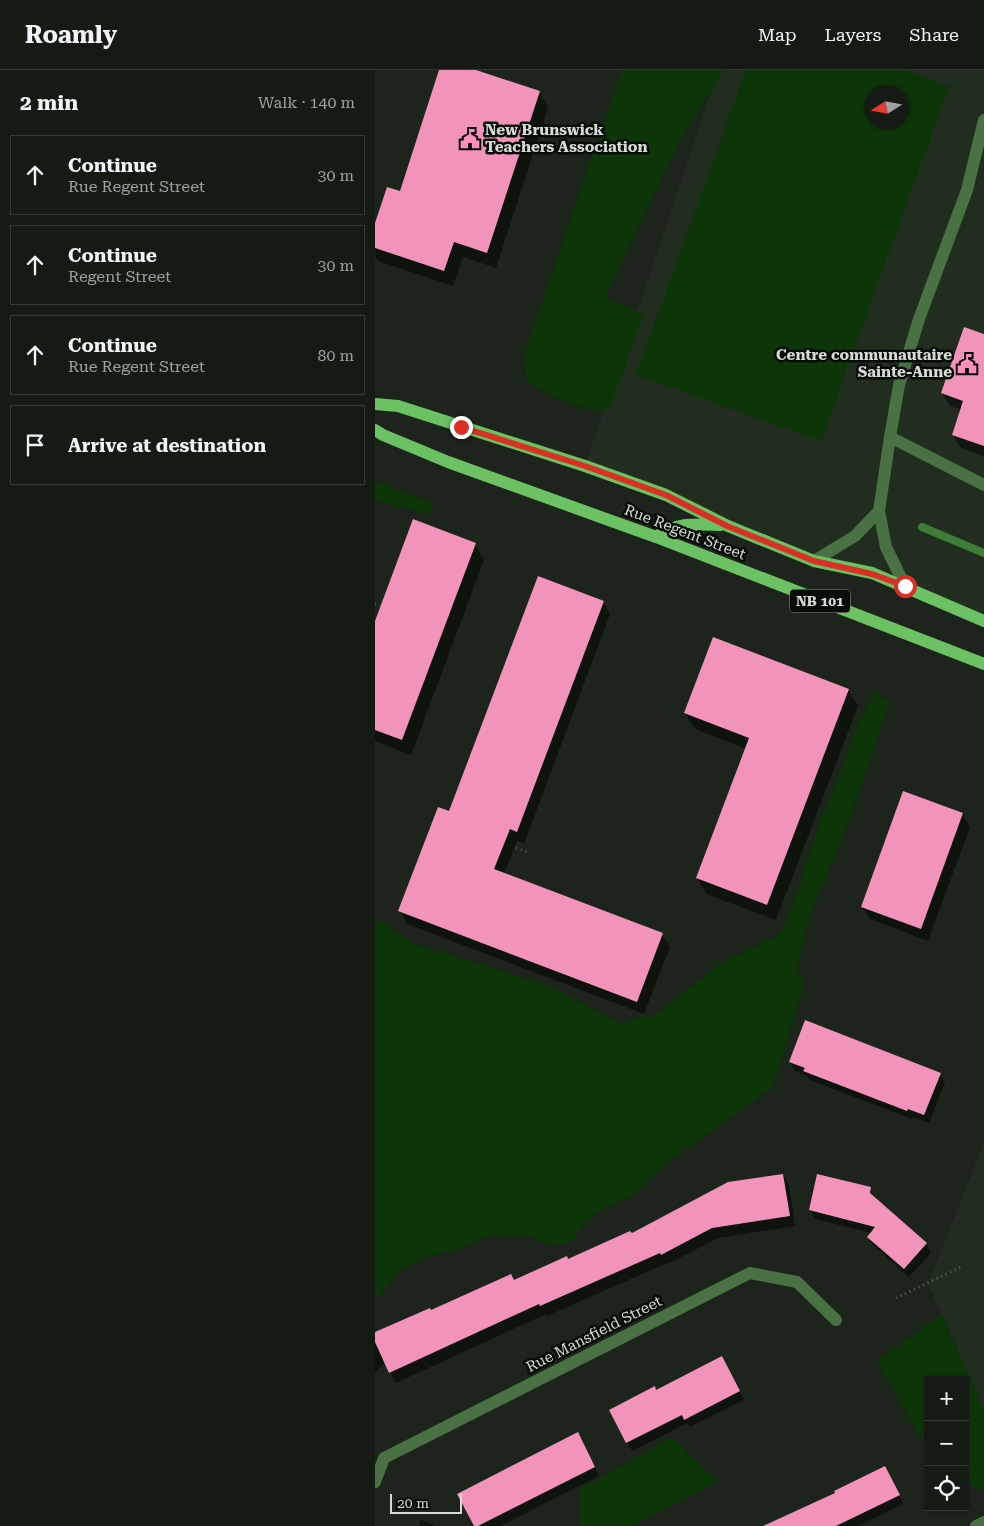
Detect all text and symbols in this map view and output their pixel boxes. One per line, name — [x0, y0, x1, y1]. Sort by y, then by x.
text: Roamly — [25, 21, 117, 49]
text: Map — [758, 24, 797, 45]
text: Layers — [825, 24, 881, 45]
text: Share — [909, 24, 959, 45]
north arrow — [864, 85, 909, 130]
text: 2 min — [20, 91, 78, 115]
text: Walk · 140 m — [258, 93, 355, 112]
place label: New Brunswick Teachers Association — [485, 121, 648, 156]
public building icon: New Brunswick Teachers Association — [459, 128, 481, 150]
text: Continue — [68, 154, 157, 177]
icon: ahead — [21, 161, 49, 189]
text: 30 m — [317, 166, 354, 185]
text: Rue Regent Street — [68, 177, 205, 196]
text: Continue — [68, 244, 157, 267]
icon: ahead — [21, 251, 49, 279]
text: 30 m — [317, 256, 354, 275]
text: Regent Street — [68, 267, 171, 286]
text: Continue — [68, 334, 157, 357]
icon: ahead — [21, 341, 49, 369]
text: 80 m — [317, 346, 354, 365]
place label: Centre communautaire Sainte-Anne — [776, 346, 952, 381]
public building icon: Centre communautaire Sainte-Anne — [956, 353, 978, 375]
text: Rue Regent Street — [68, 357, 205, 376]
route end — [450, 416, 473, 439]
icon: arrive — [21, 431, 49, 459]
text: Arrive at destination — [68, 434, 266, 457]
street label: Rue Regent Street — [622, 501, 749, 564]
route start — [894, 575, 917, 598]
road number: NB 101 — [790, 590, 850, 612]
street label: Rue Mansfield Street — [523, 1292, 665, 1376]
map controls — [924, 1376, 969, 1511]
button: + — [924, 1376, 969, 1421]
button: − — [924, 1421, 969, 1466]
button: locate — [924, 1466, 969, 1511]
scale bar — [390, 1491, 463, 1514]
text: 20 m — [397, 1495, 429, 1511]

